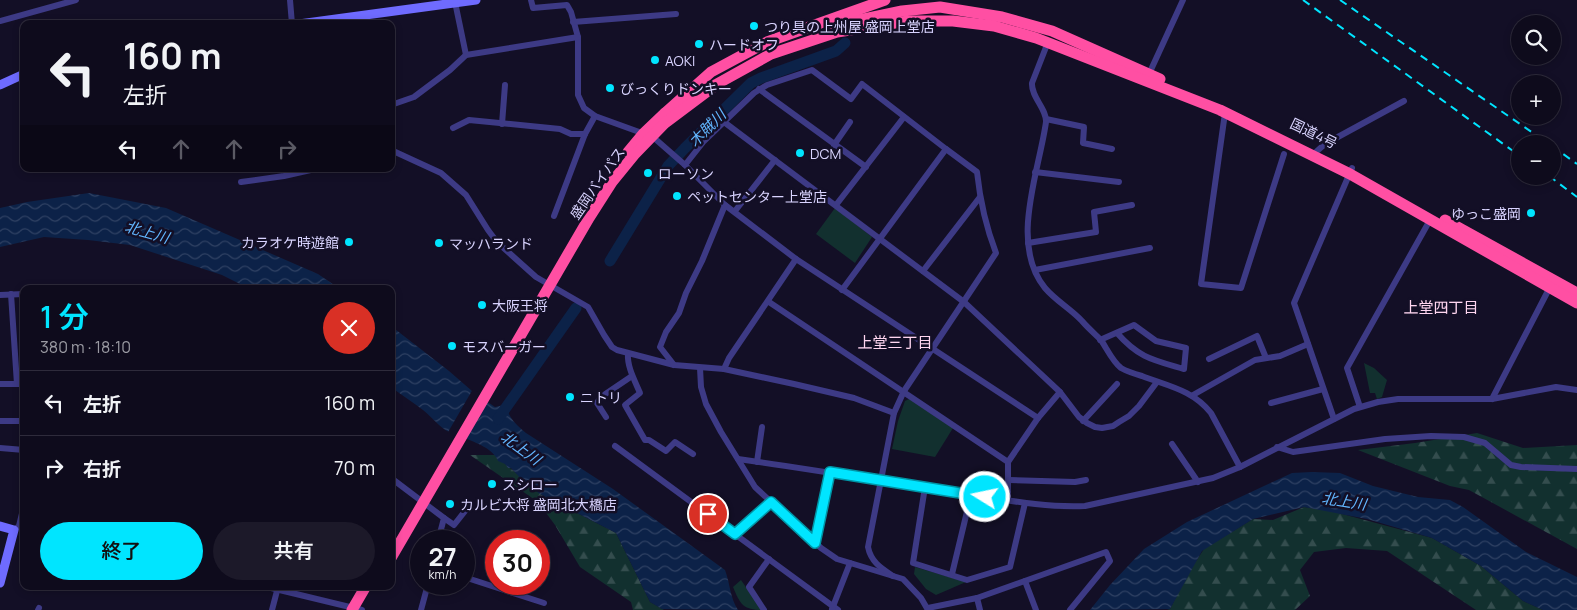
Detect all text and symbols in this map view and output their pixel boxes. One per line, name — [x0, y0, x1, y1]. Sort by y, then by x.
map controls — [1511, 15, 1561, 185]
button: search — [1511, 15, 1561, 65]
place label: つり具の上州屋 盛岡上堂店 — [764, 17, 935, 36]
marker: つり具の上州屋 盛岡上堂店 — [748, 20, 760, 32]
text: 160 m — [123, 32, 222, 80]
place label: ハードオフ — [709, 35, 779, 54]
marker: ハードオフ — [693, 38, 705, 50]
icon: left — [40, 40, 105, 105]
place label: AOKI — [665, 51, 695, 70]
marker: AOKI — [649, 54, 661, 66]
button: + — [1511, 75, 1561, 125]
place label: びっくりドンキー — [620, 79, 732, 98]
text: 左折 — [123, 80, 167, 110]
marker: びっくりドンキー — [604, 82, 616, 94]
water label: 木賊川 — [684, 103, 732, 151]
street label: 国道4号 — [1287, 113, 1341, 153]
icon: left — [114, 135, 142, 163]
icon: ahead — [167, 135, 195, 163]
icon: ahead — [220, 135, 248, 163]
icon: right — [273, 135, 301, 163]
button: − — [1511, 135, 1561, 185]
street label: 盛岡バイパス — [565, 143, 629, 223]
place label: DCM — [810, 144, 841, 163]
marker: DCM — [794, 147, 806, 159]
place label: ローソン — [658, 164, 714, 183]
marker: ローソン — [642, 167, 654, 179]
place label: ペットセンター上堂店 — [687, 187, 827, 206]
marker: ペットセンター上堂店 — [671, 190, 683, 202]
place label: ゆっこ盛岡 — [1451, 204, 1521, 223]
marker: ゆっこ盛岡 — [1525, 207, 1537, 219]
water label: 北上川 — [122, 216, 173, 249]
place label: カラオケ時遊館 — [241, 233, 339, 252]
place label: マッハランド — [449, 234, 533, 253]
marker: カラオケ時遊館 — [343, 236, 355, 248]
marker: マッハランド — [433, 237, 445, 249]
text: 1 分 — [40, 296, 89, 337]
place label: 大阪王将 — [492, 296, 548, 315]
district label: 上堂四丁目 — [1403, 297, 1479, 318]
marker: 大阪王将 — [476, 299, 488, 311]
button: close — [323, 302, 375, 354]
district label: 上堂三丁目 — [857, 332, 933, 353]
text: 380 m · 18:10 — [40, 336, 131, 358]
place label: モスバーガー — [462, 337, 546, 356]
marker: モスバーガー — [446, 340, 458, 352]
place label: ニトリ — [580, 388, 622, 407]
icon: left — [40, 389, 68, 417]
text: 160 m — [324, 390, 375, 416]
text: 左折 — [83, 391, 121, 417]
marker: ニトリ — [564, 391, 576, 403]
water label: 北上川 — [497, 426, 547, 471]
icon: right — [40, 454, 68, 482]
text: 70 m — [334, 455, 375, 481]
text: 右折 — [83, 456, 121, 482]
position arrow — [958, 470, 1010, 522]
place label: スシロー — [502, 475, 558, 494]
marker: スシロー — [486, 478, 498, 490]
water label: 北上川 — [1320, 487, 1370, 515]
pin — [687, 493, 729, 535]
place label: カルビ大将 盛岡北大橋店 — [460, 495, 617, 514]
marker: カルビ大将 盛岡北大橋店 — [444, 498, 456, 510]
icon: arrive — [694, 500, 722, 528]
button: 終了 — [40, 522, 203, 580]
button: 共有 — [213, 522, 375, 580]
speed limit sign: 30 — [485, 530, 550, 595]
text: 27 — [428, 539, 457, 574]
text: km/h — [429, 566, 456, 583]

